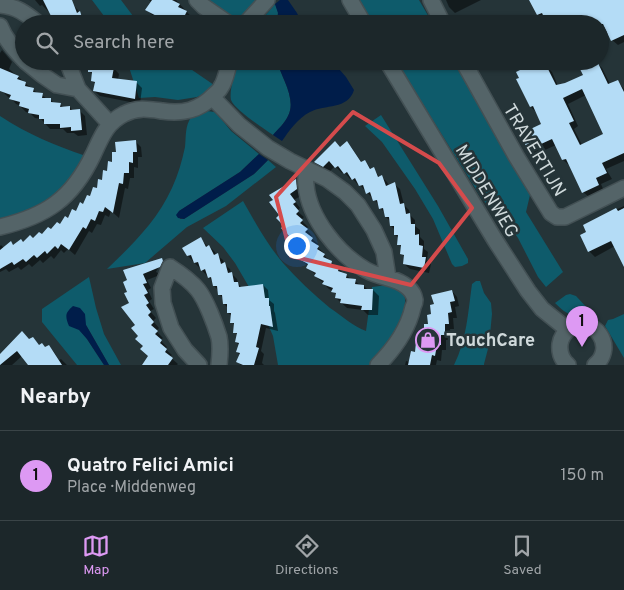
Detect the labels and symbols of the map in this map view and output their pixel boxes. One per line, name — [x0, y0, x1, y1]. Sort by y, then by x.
street label: TRAVERTIJN — [497, 100, 570, 201]
street label: MIDDENWEG — [449, 141, 523, 243]
your location — [284, 233, 310, 259]
pin: 1 — [566, 306, 598, 347]
shop icon: TouchCare — [415, 327, 441, 353]
place label: TouchCare — [446, 330, 535, 353]

